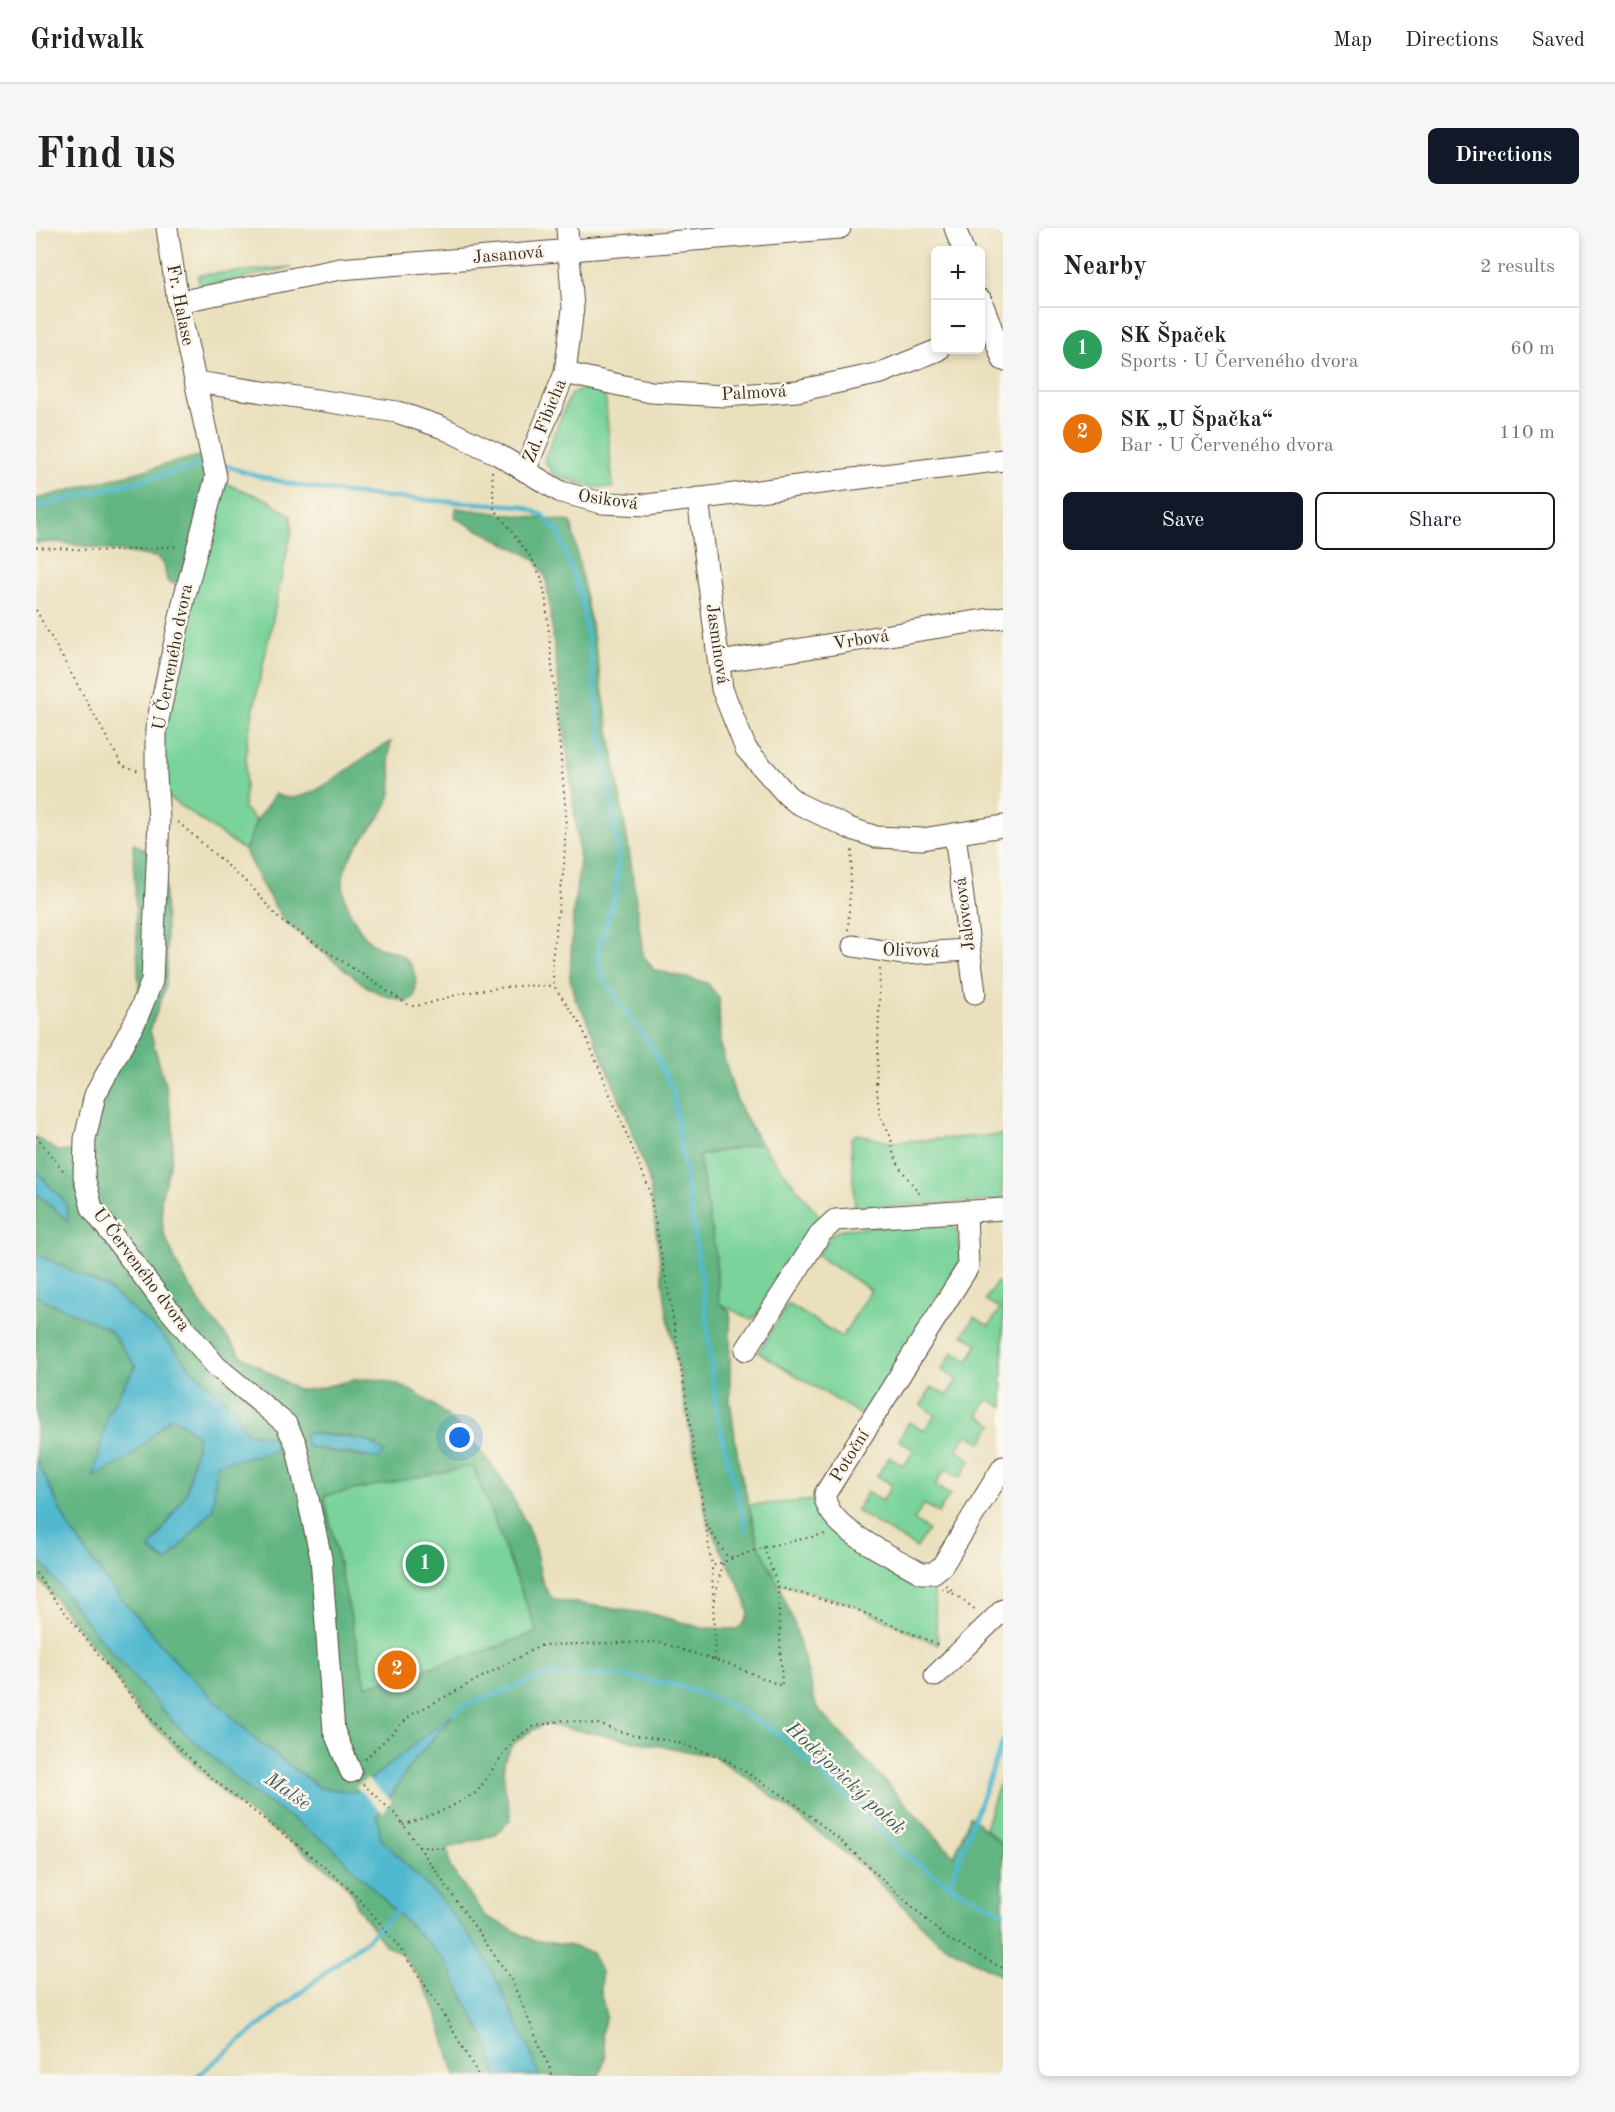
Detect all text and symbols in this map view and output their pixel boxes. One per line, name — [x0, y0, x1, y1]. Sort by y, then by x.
text: Gridwalk — [30, 27, 145, 55]
text: Map — [1333, 30, 1372, 51]
text: Directions — [1405, 30, 1499, 51]
text: Saved — [1532, 30, 1585, 51]
button: Directions — [1428, 128, 1579, 184]
text: Find us — [36, 135, 175, 177]
street label: Jasanová — [472, 243, 544, 267]
map controls — [931, 246, 985, 354]
button: + — [931, 246, 985, 300]
text: Nearby — [1063, 254, 1147, 280]
text: 2 results — [1480, 257, 1555, 277]
street label: Fr. Halase — [163, 263, 197, 347]
button: − — [931, 300, 985, 354]
text: SK Špaček — [1120, 325, 1227, 347]
text: 1 — [1077, 339, 1088, 359]
text: 60 m — [1510, 339, 1555, 359]
text: Sports · U Červeného dvora — [1120, 352, 1359, 372]
street label: Zd. Fibicha — [520, 376, 570, 466]
street label: Palmová — [721, 382, 787, 404]
text: SK „U Špačka“ — [1120, 409, 1273, 431]
text: 2 — [1077, 423, 1088, 443]
text: 110 m — [1499, 423, 1555, 443]
text: Bar · U Červeného dvora — [1120, 436, 1334, 456]
street label: Osiková — [577, 487, 639, 513]
button: Save — [1063, 492, 1303, 550]
button: Share — [1315, 492, 1555, 550]
street label: U Červeného dvora — [145, 581, 196, 732]
street label: Jasmínová — [702, 602, 732, 686]
street label: Vrbová — [832, 627, 890, 653]
street label: Jalovcová — [952, 876, 978, 952]
street label: Olivová — [882, 941, 940, 961]
street label: U Červeného dvora — [89, 1202, 197, 1335]
your location — [445, 1423, 474, 1452]
street label: Potoční — [827, 1427, 873, 1485]
pin: 1 — [406, 1542, 444, 1586]
pin: 2 — [378, 1648, 416, 1692]
water label: Hodějovický potok — [781, 1718, 909, 1839]
water label: Malše — [260, 1769, 314, 1815]

